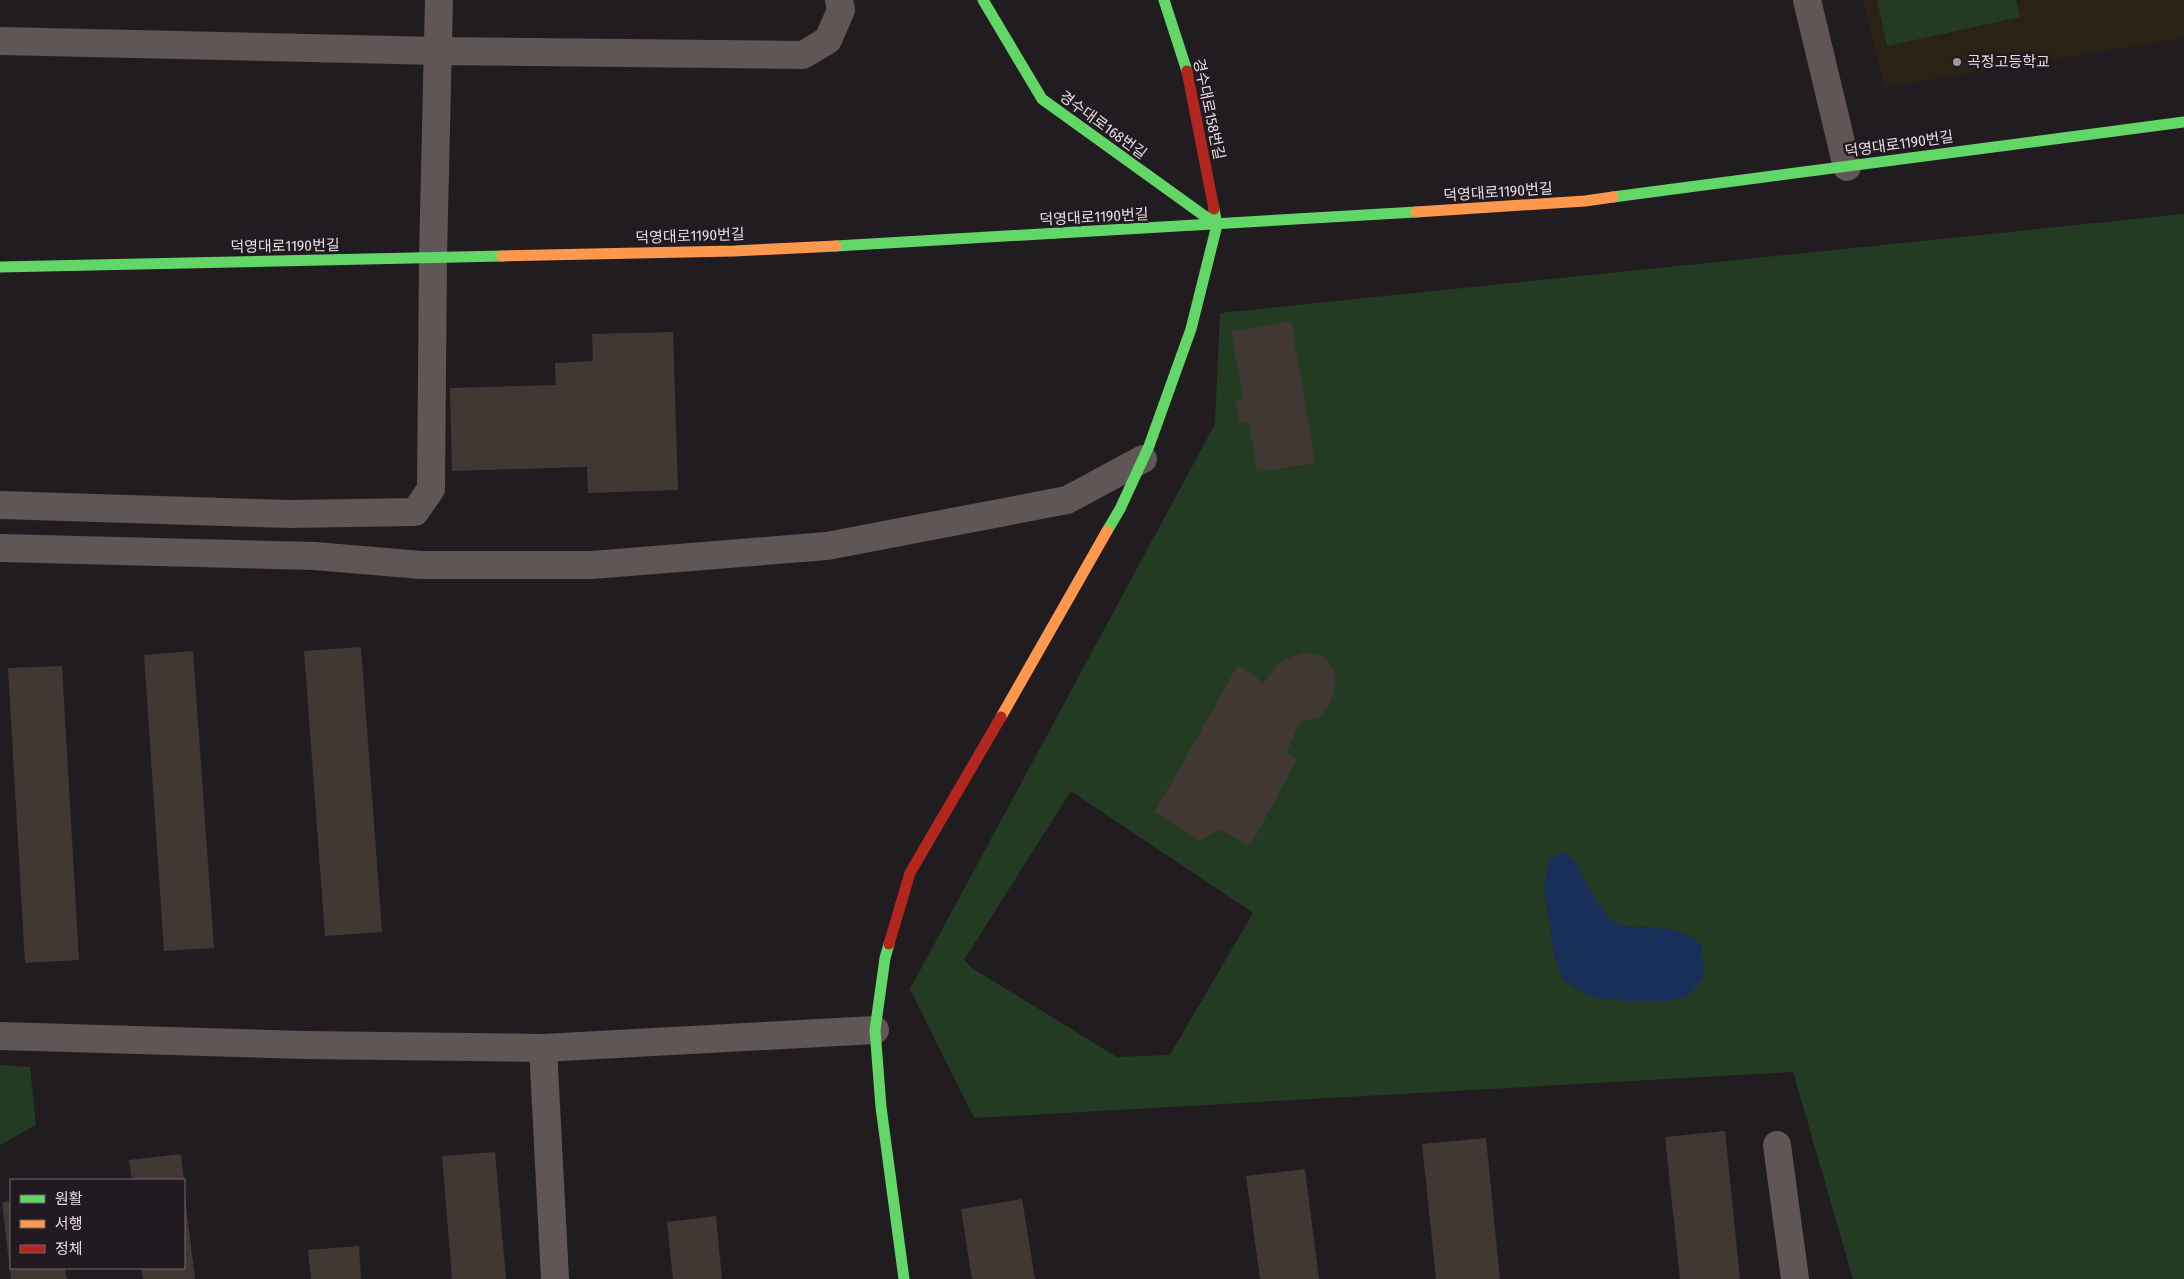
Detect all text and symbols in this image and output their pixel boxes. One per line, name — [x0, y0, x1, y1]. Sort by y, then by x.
place label: 곡정고등학교 — [1967, 53, 2050, 71]
marker: 곡정고등학교 — [1951, 56, 1963, 68]
street label: 경수대로158번길 — [1189, 57, 1229, 161]
street label: 경수대로168번길 — [1056, 87, 1150, 163]
street label: 덕영대로1190번길 — [1844, 127, 1954, 161]
street label: 덕영대로1190번길 — [1443, 179, 1553, 205]
street label: 덕영대로1190번길 — [1039, 205, 1149, 229]
street label: 덕영대로1190번길 — [635, 225, 745, 247]
street label: 덕영대로1190번길 — [230, 236, 340, 256]
legend — [10, 1179, 185, 1269]
text: 원활 — [55, 1190, 83, 1208]
text: 서행 — [55, 1215, 83, 1233]
text: 정체 — [55, 1240, 83, 1258]

